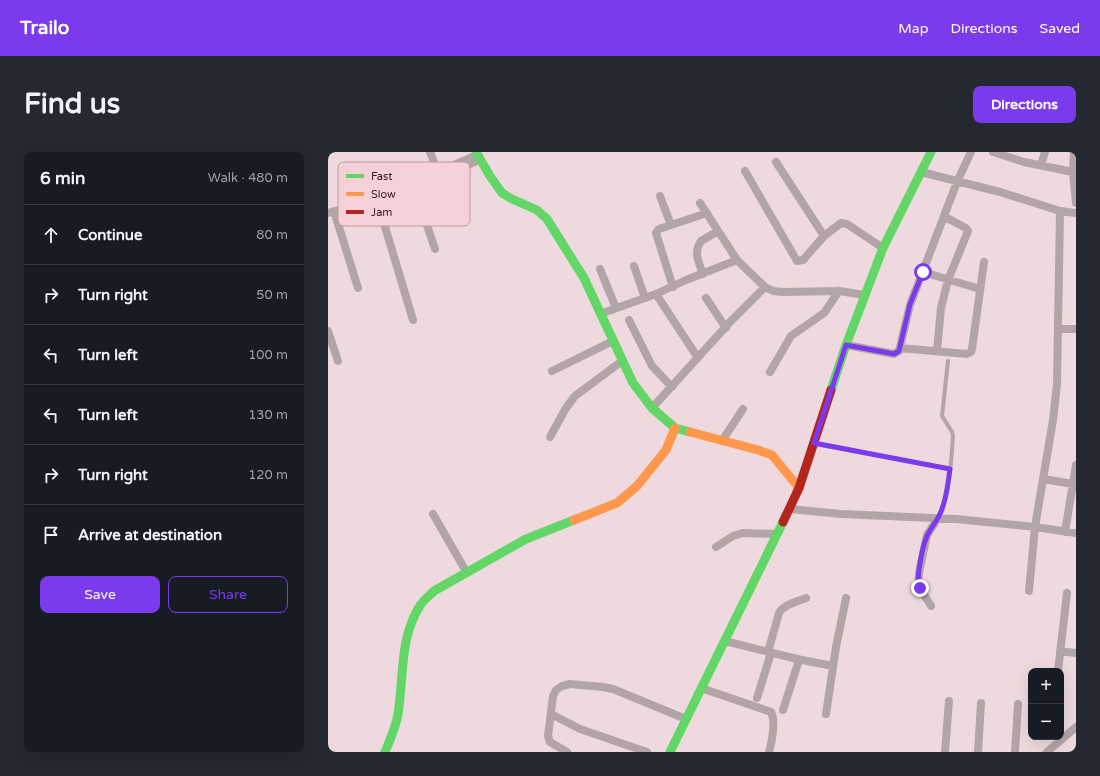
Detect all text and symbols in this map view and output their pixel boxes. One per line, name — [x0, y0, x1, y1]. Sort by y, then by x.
text: Trailo — [20, 17, 69, 39]
text: Map — [898, 20, 929, 37]
text: Directions — [951, 20, 1018, 37]
text: Saved — [1040, 20, 1080, 37]
button: Directions — [973, 86, 1076, 123]
text: Find us — [24, 87, 120, 121]
legend — [338, 162, 470, 226]
text: 6 min — [40, 168, 85, 189]
text: Walk · 480 m — [208, 170, 288, 186]
text: Fast — [371, 170, 392, 183]
text: Slow — [371, 188, 396, 201]
text: Jam — [371, 206, 392, 219]
icon: ahead — [40, 224, 62, 246]
text: Continue — [78, 226, 142, 244]
text: 80 m — [256, 227, 288, 243]
route start — [914, 263, 932, 281]
icon: right — [40, 284, 62, 306]
text: Turn right — [78, 286, 148, 304]
text: 50 m — [256, 287, 288, 303]
icon: left — [40, 344, 62, 366]
text: Turn left — [78, 346, 138, 364]
text: 100 m — [248, 347, 288, 363]
icon: left — [40, 404, 62, 426]
text: Turn left — [78, 406, 138, 424]
text: 130 m — [248, 407, 288, 423]
icon: right — [40, 464, 62, 486]
text: Turn right — [78, 466, 148, 484]
text: 120 m — [248, 467, 288, 483]
icon: arrive — [40, 524, 62, 546]
text: Arrive at destination — [78, 526, 222, 544]
button: Save — [40, 576, 160, 613]
button: Share — [168, 576, 288, 613]
route end — [911, 579, 929, 597]
map controls — [1028, 668, 1064, 740]
button: + — [1028, 668, 1064, 704]
button: − — [1028, 704, 1064, 740]

